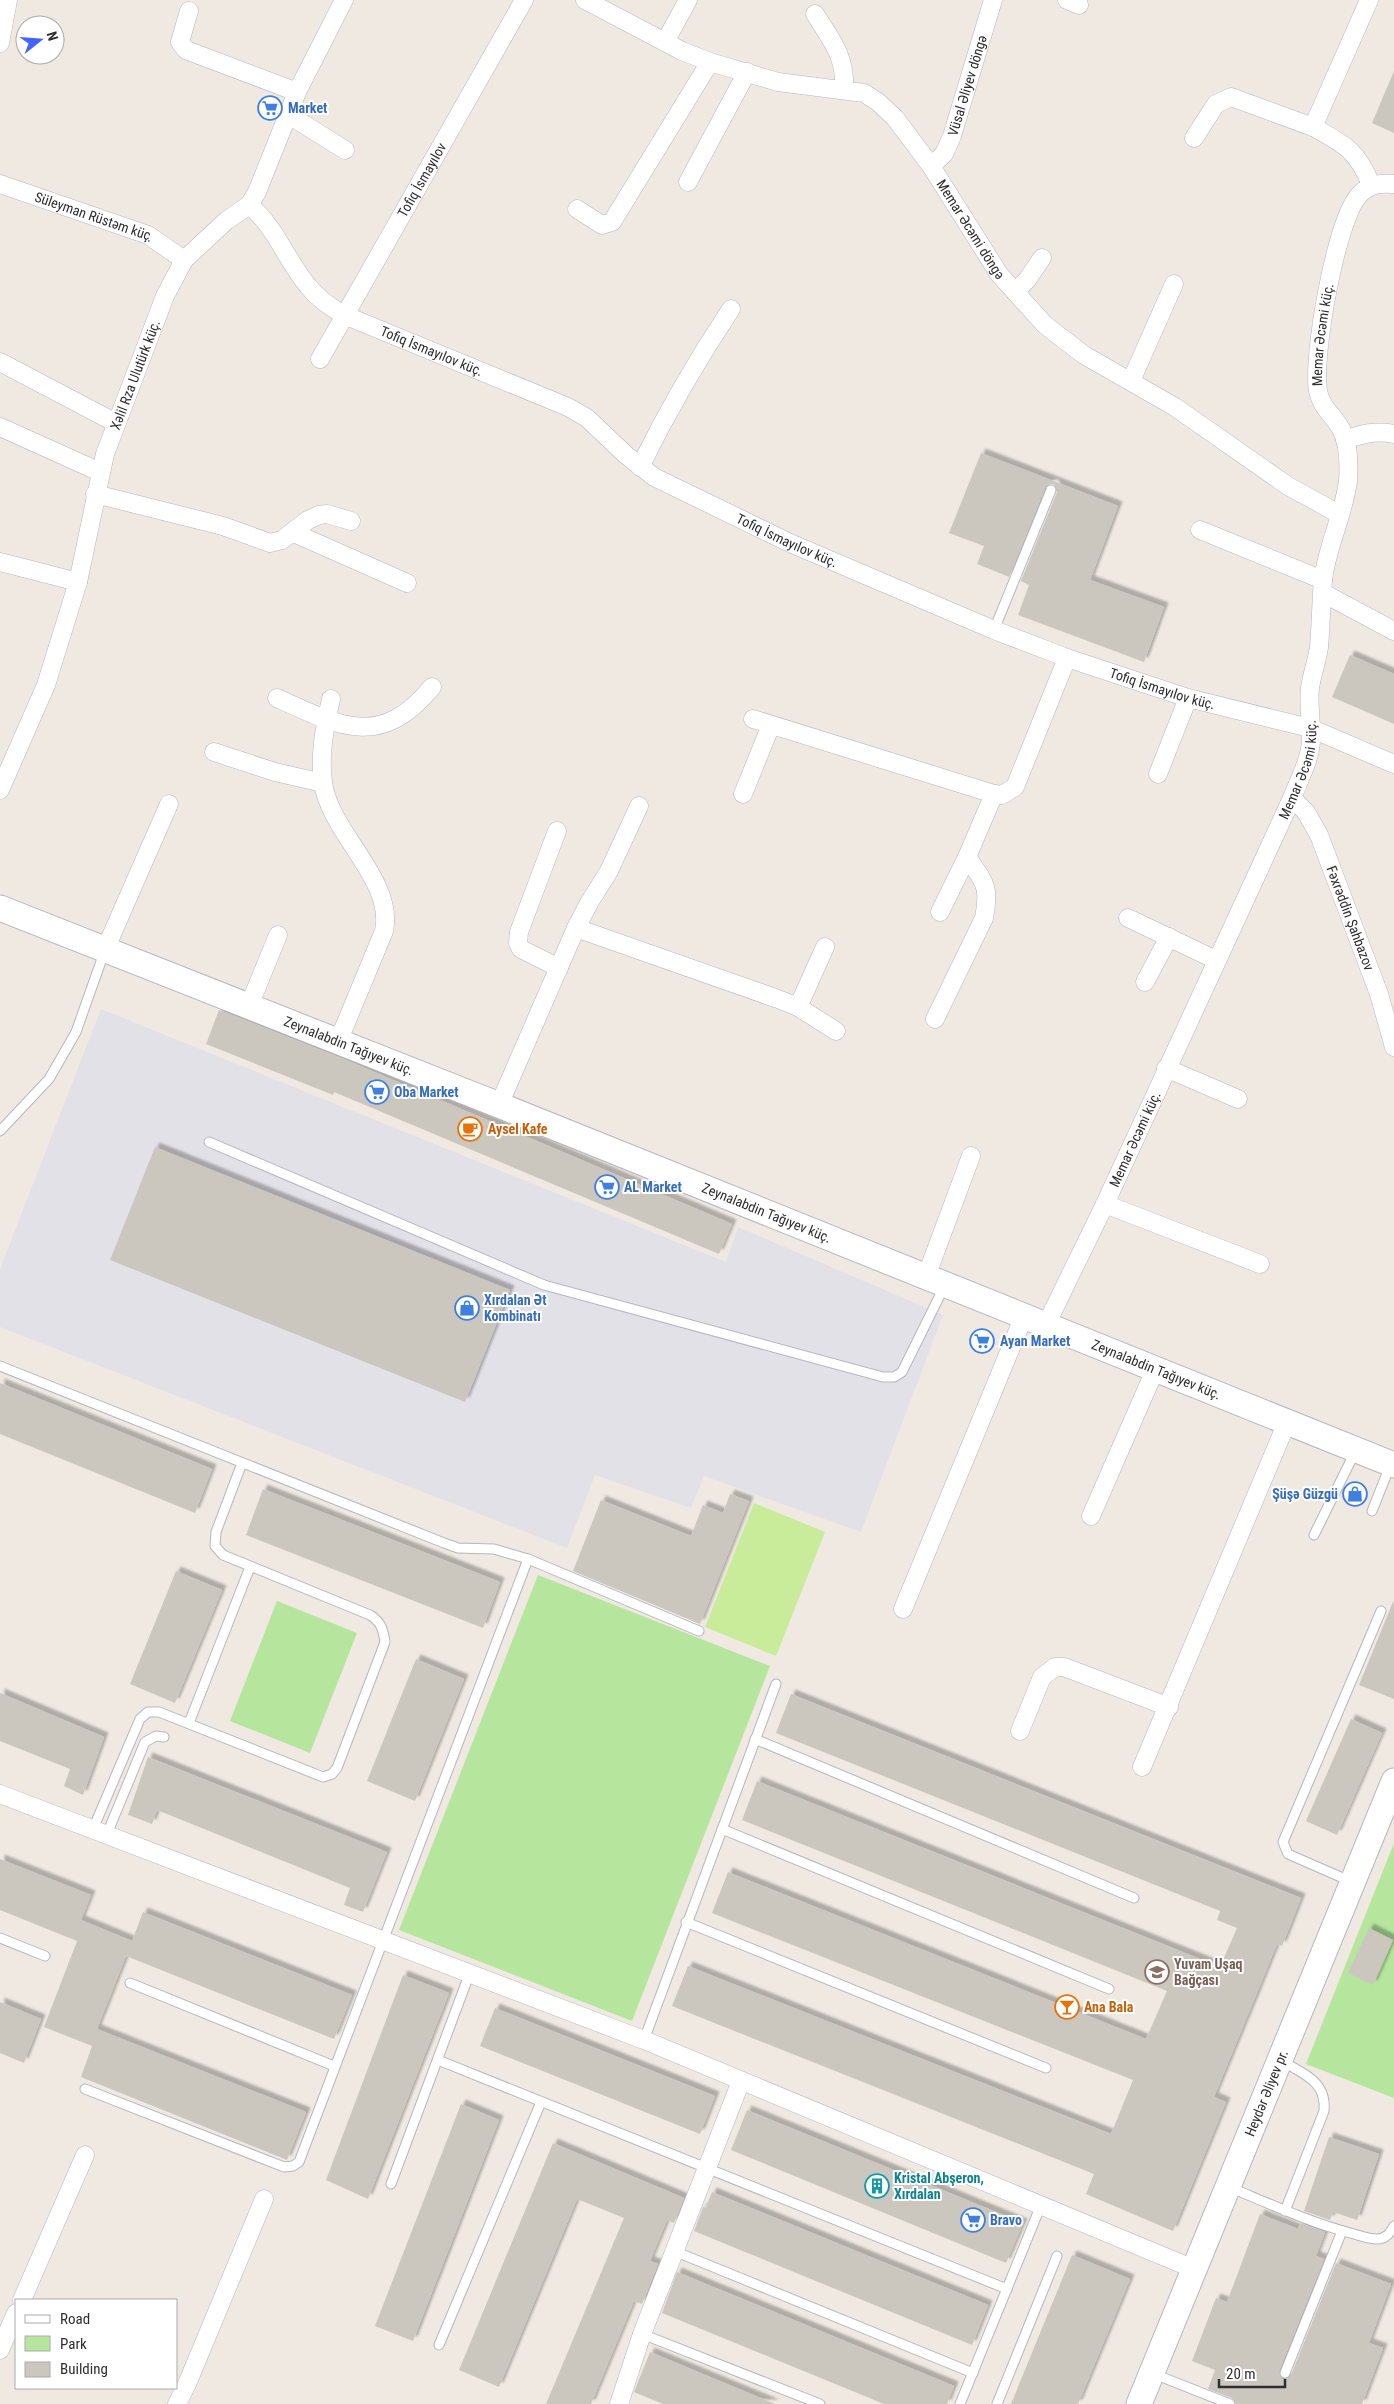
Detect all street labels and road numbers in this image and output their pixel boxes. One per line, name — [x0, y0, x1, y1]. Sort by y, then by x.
street label: Vüsal Əliyev döngə — [944, 33, 990, 138]
street label: Tofiq İsmayılov — [394, 140, 449, 220]
street label: Memar Əcəmi döngə — [934, 177, 1008, 283]
street label: Süleyman Rüstəm küç. — [33, 189, 158, 245]
street label: Memar Əcəmi küç. — [1309, 282, 1337, 386]
street label: Xəlil Rza Ulutürk küç. — [107, 318, 163, 432]
street label: Tofiq İsmayılov küç. — [378, 323, 485, 379]
street label: Tofiq İsmayılov küç. — [734, 510, 840, 570]
street label: Tofiq İsmayılov küç. — [1108, 665, 1217, 712]
street label: Memar Əcəmi küç. — [1275, 720, 1319, 822]
street label: Fəxrəddin Şahbazov — [1323, 863, 1377, 973]
street label: Zeynalabdin Tağıyev küç. — [282, 1013, 416, 1078]
street label: Memar Əcəmi küç. — [1106, 1089, 1164, 1190]
street label: Zeynalabdin Tağıyev küç. — [700, 1180, 834, 1246]
street label: Zeynalabdin Tağıyev küç. — [1089, 1336, 1223, 1403]
street label: Heydər Əliyev pr. — [1241, 2047, 1291, 2139]

